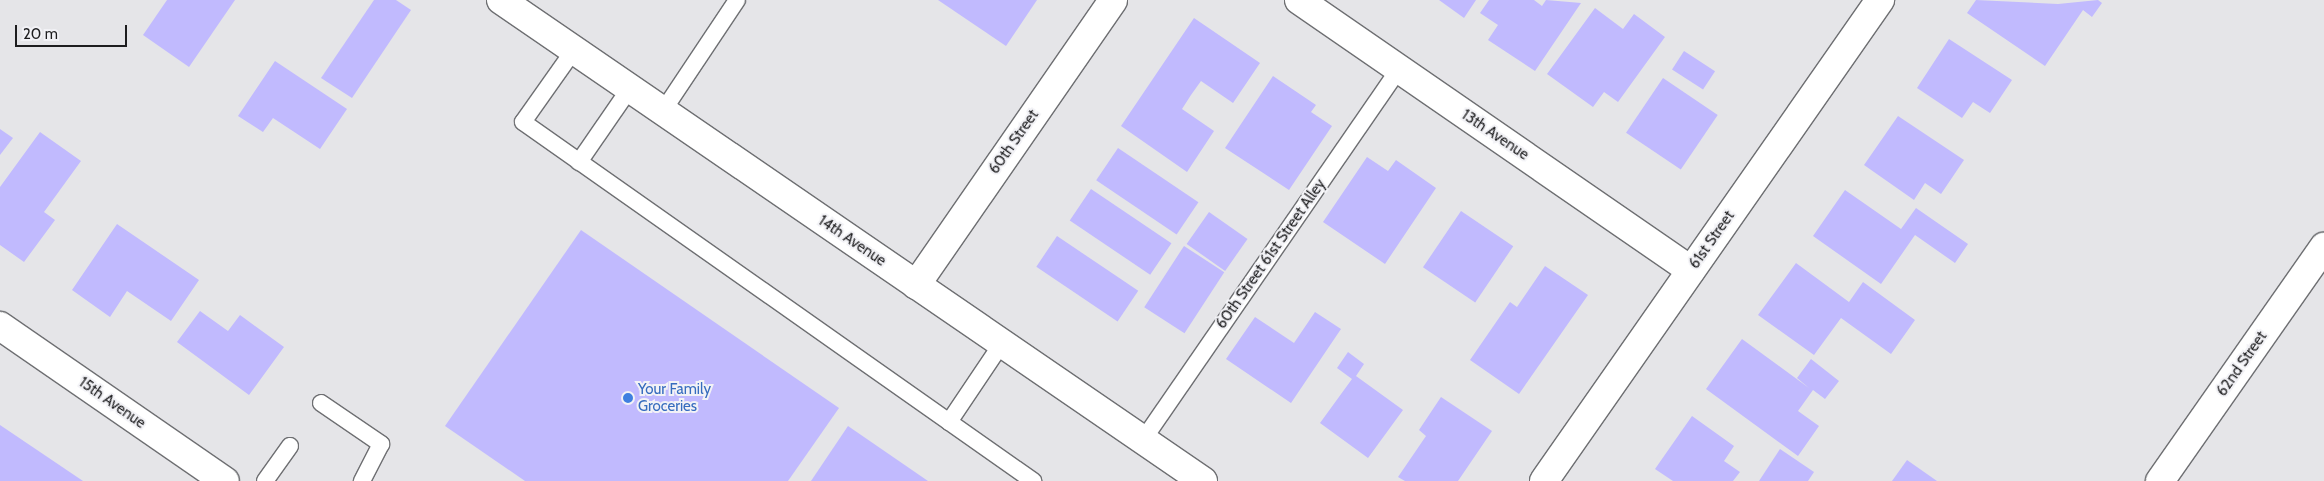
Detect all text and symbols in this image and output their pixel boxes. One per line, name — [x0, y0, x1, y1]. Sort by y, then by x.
scale bar — [18, 15, 130, 47]
text: 20 m — [23, 25, 58, 43]
street label: 60th Street — [985, 106, 1043, 178]
street label: 13th Avenue — [1458, 106, 1532, 164]
street label: 60th Street 61st Street Alley — [1212, 176, 1330, 332]
street label: 61st Street — [1686, 208, 1738, 272]
street label: 14th Avenue — [815, 212, 889, 270]
street label: 62nd Street — [2213, 328, 2271, 400]
street label: 15th Avenue — [75, 374, 149, 432]
place label: Your Family Groceries — [638, 380, 711, 415]
marker: Your Family Groceries — [622, 392, 634, 404]

